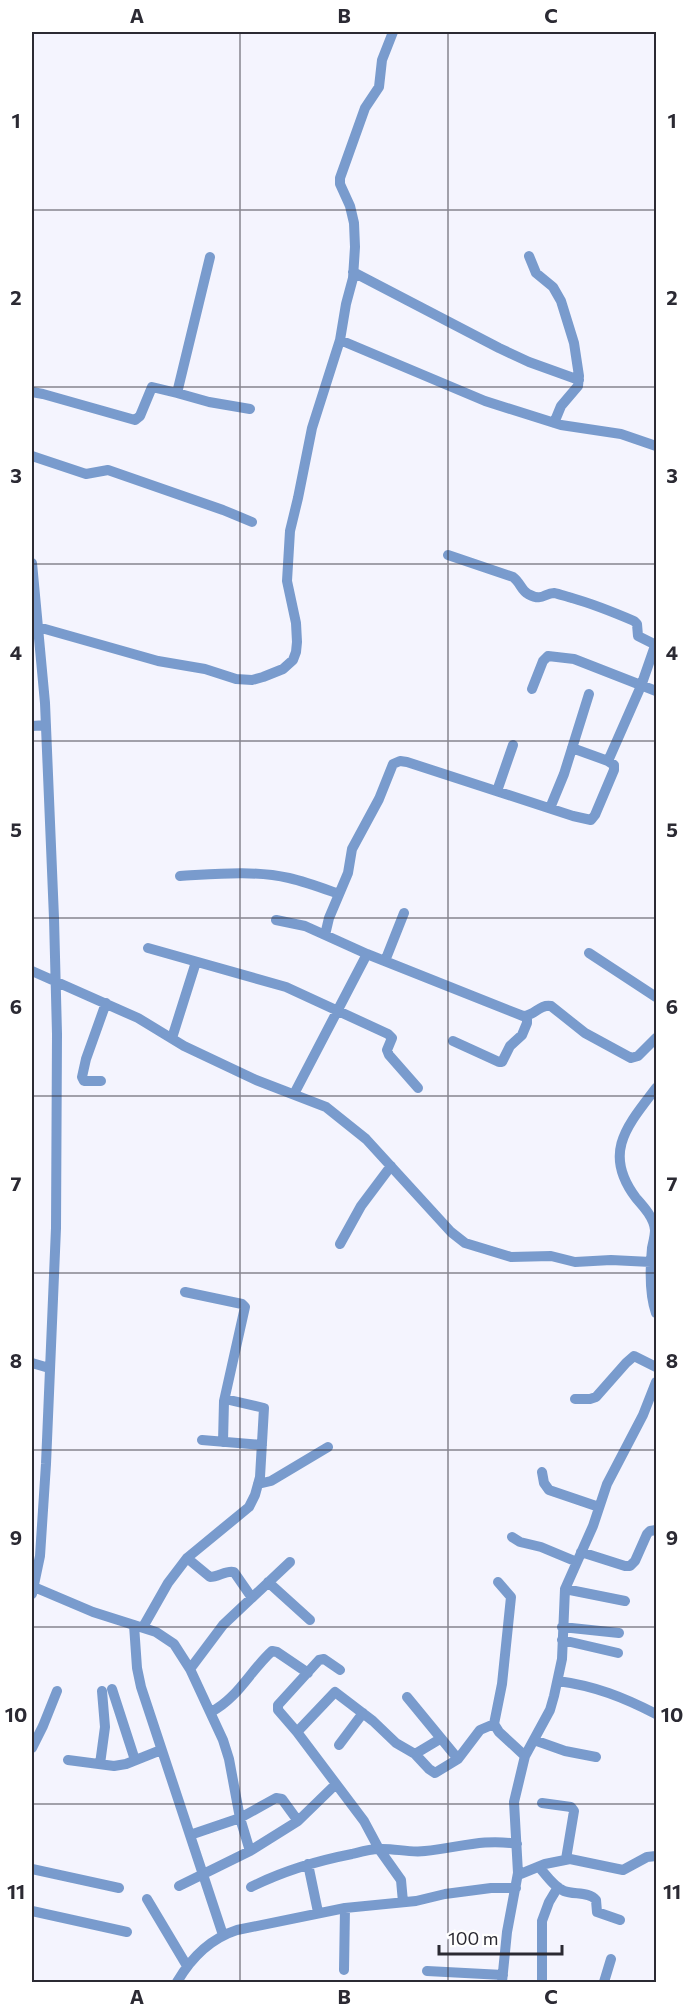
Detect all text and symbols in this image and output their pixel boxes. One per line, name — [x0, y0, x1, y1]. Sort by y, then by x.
text: A — [130, 3, 144, 27]
text: B — [337, 3, 351, 27]
text: C — [544, 3, 558, 27]
text: 1 — [11, 108, 21, 132]
text: 1 — [667, 108, 677, 132]
text: 2 — [10, 285, 22, 309]
text: 2 — [666, 285, 678, 309]
text: 3 — [10, 463, 22, 487]
text: 3 — [666, 463, 678, 487]
text: 4 — [10, 640, 22, 664]
text: 4 — [666, 640, 678, 664]
text: 5 — [10, 817, 22, 841]
text: 5 — [666, 817, 678, 841]
text: 6 — [10, 994, 22, 1018]
text: 6 — [666, 994, 678, 1018]
text: 7 — [11, 1171, 22, 1195]
text: 7 — [667, 1171, 678, 1195]
text: 8 — [10, 1348, 22, 1372]
text: 8 — [666, 1348, 678, 1372]
text: 9 — [10, 1525, 22, 1549]
text: 9 — [666, 1525, 678, 1549]
text: 10 — [5, 1702, 27, 1726]
text: 10 — [661, 1702, 683, 1726]
text: 11 — [7, 1879, 25, 1903]
text: 11 — [663, 1879, 681, 1903]
scale bar — [439, 1918, 562, 1956]
text: 100 m — [448, 1927, 498, 1949]
text: A — [130, 1984, 144, 2008]
text: B — [337, 1984, 351, 2008]
text: C — [544, 1984, 558, 2008]

